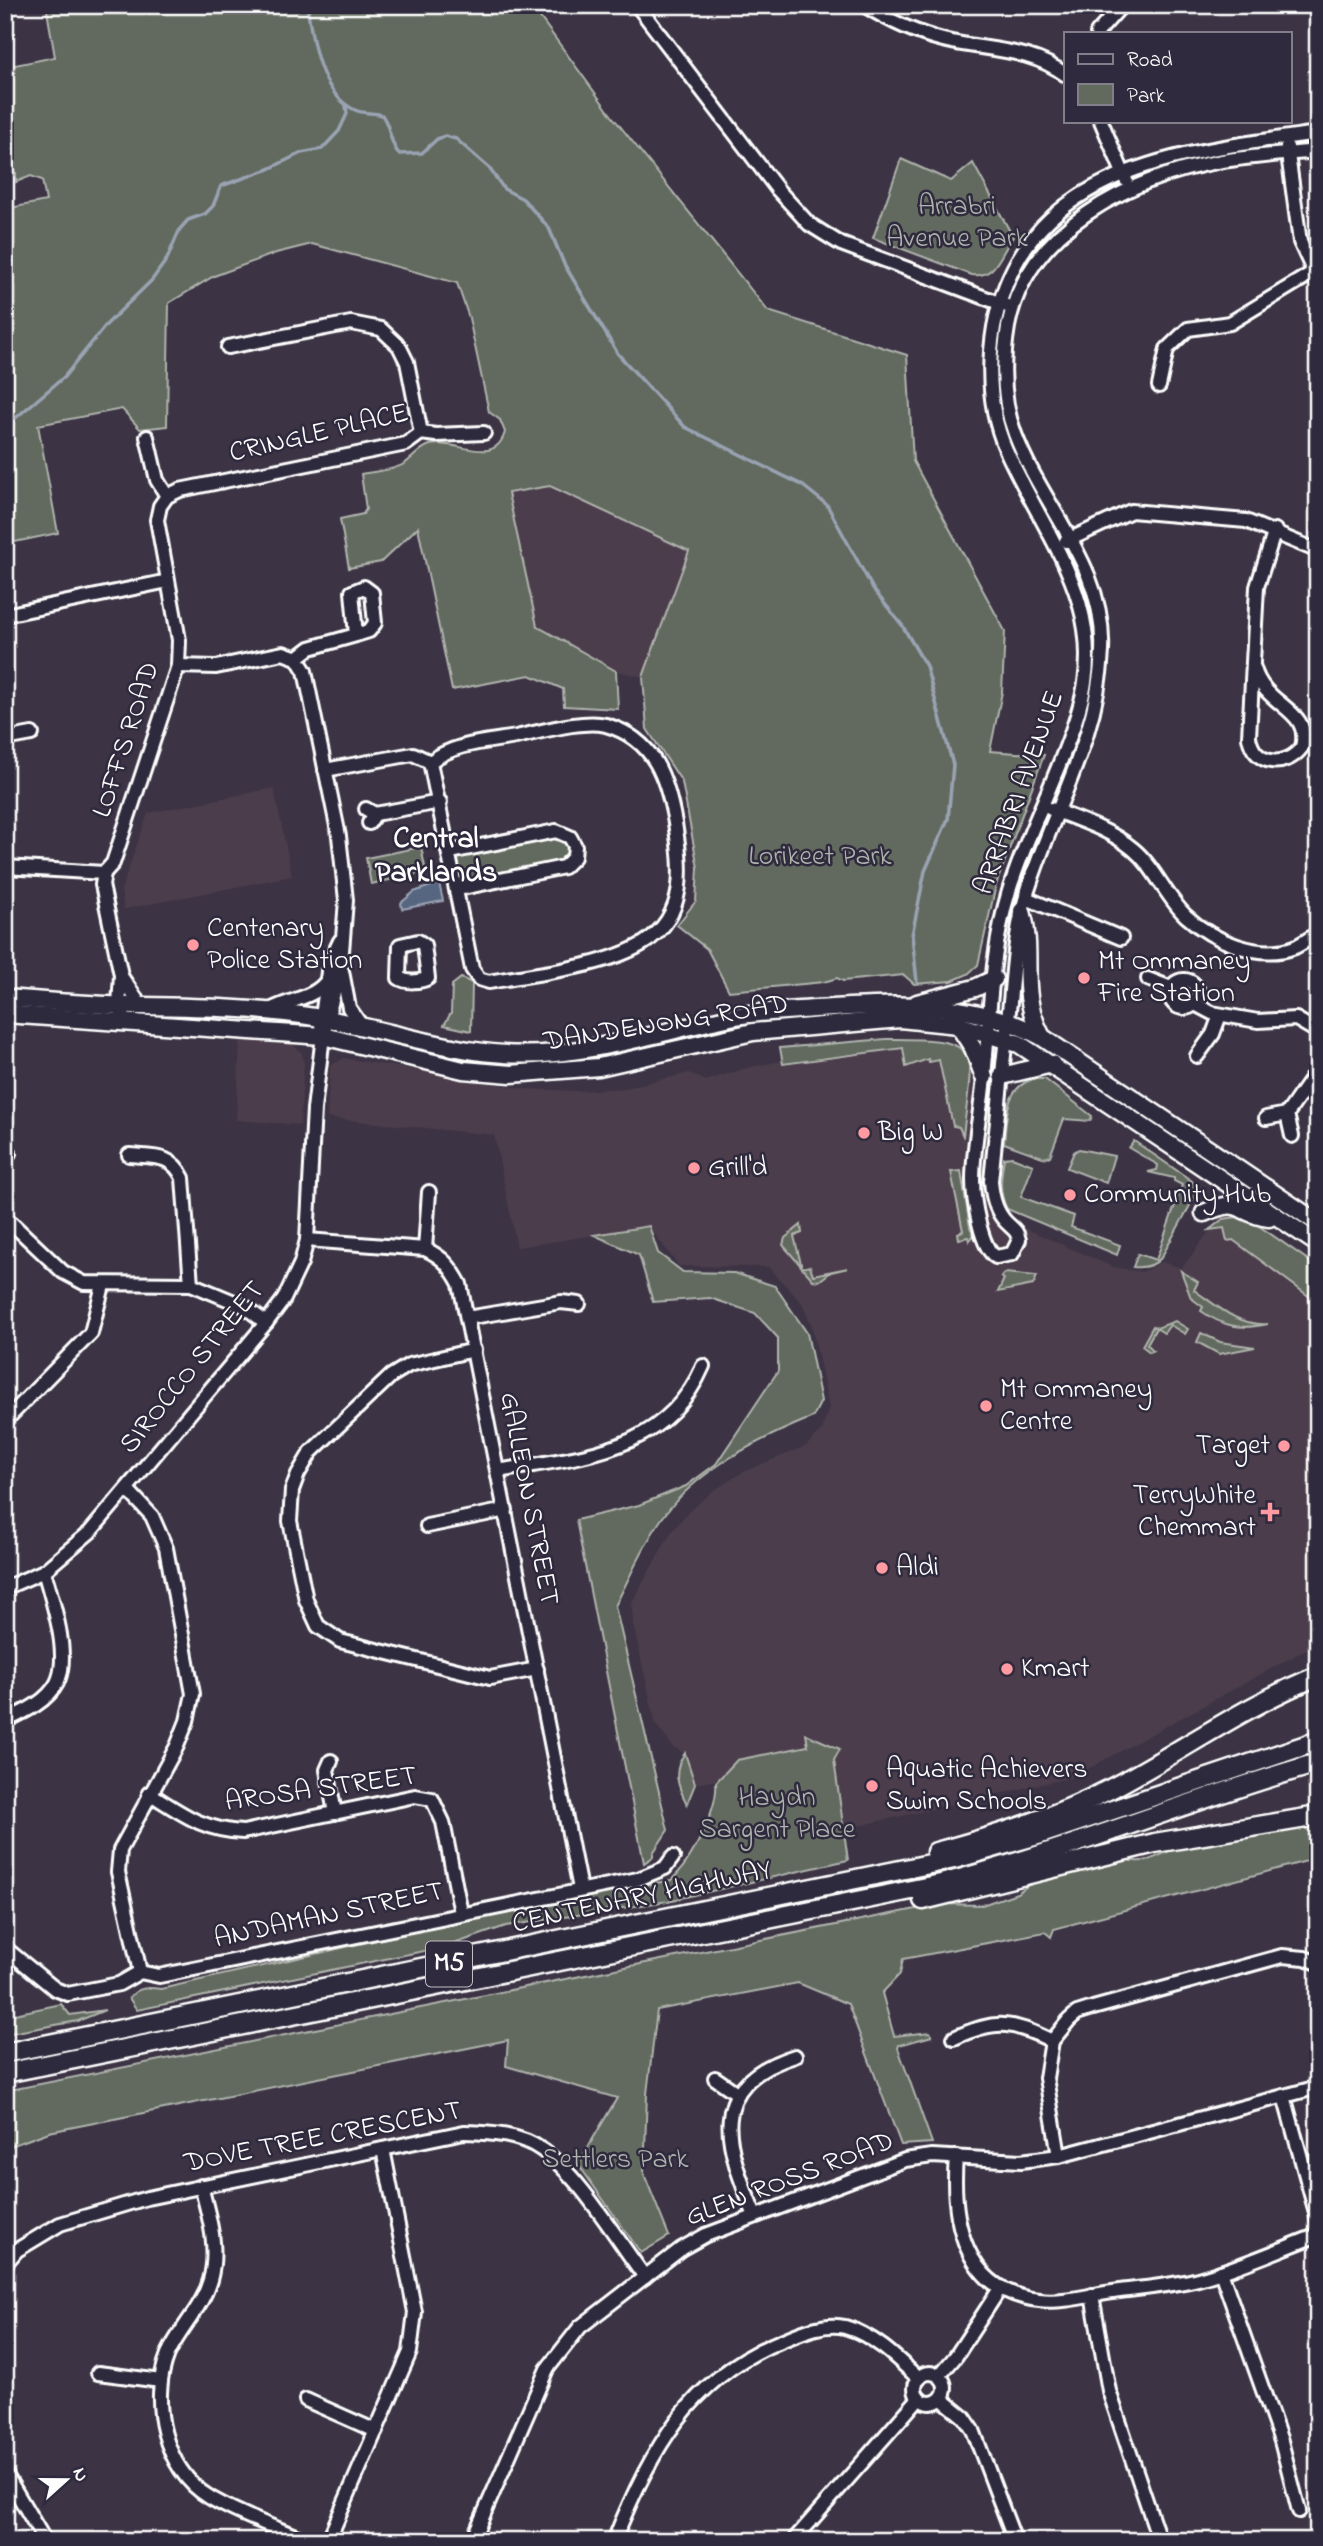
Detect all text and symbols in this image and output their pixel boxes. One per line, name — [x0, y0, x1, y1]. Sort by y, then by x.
legend — [1064, 32, 1292, 122]
text: Road — [1127, 46, 1173, 76]
text: Park — [1127, 82, 1166, 112]
park label: Arrabri Avenue Park — [886, 187, 1028, 260]
street label: CRINGLE PLACE — [225, 393, 413, 475]
street label: LOFFS ROAD — [83, 657, 171, 823]
street label: ARRABRI AVENUE — [964, 685, 1076, 901]
district label: Central Parklands — [375, 818, 497, 896]
park label: Lorikeet Park — [749, 837, 892, 878]
place label: Centenary Police Station — [207, 909, 362, 982]
marker: Centenary Police Station — [185, 937, 201, 953]
place label: Mt Ommaney Fire Station — [1097, 942, 1250, 1015]
marker: Mt Ommaney Fire Station — [1076, 970, 1092, 986]
street label: DANDENONG ROAD — [540, 984, 791, 1064]
place label: Big W — [877, 1113, 943, 1154]
marker: Big W — [856, 1125, 872, 1141]
place label: Grill'd — [708, 1148, 768, 1189]
marker: Grill'd — [686, 1160, 702, 1176]
place label: Community Hub — [1084, 1175, 1271, 1216]
marker: Community Hub — [1062, 1187, 1078, 1203]
street label: SIROCCO STREET — [110, 1272, 276, 1464]
place label: Mt Ommaney Centre — [1000, 1370, 1152, 1443]
street label: GALLEON STREET — [487, 1389, 569, 1609]
marker: Mt Ommaney Centre — [978, 1398, 994, 1414]
place label: Target — [1196, 1426, 1270, 1467]
marker: Target — [1276, 1438, 1292, 1454]
place label: TerryWhite Chemmart — [1132, 1476, 1256, 1549]
marker: TerryWhite Chemmart — [1262, 1504, 1278, 1520]
place label: Aldi — [896, 1548, 939, 1589]
marker: Aldi — [874, 1560, 890, 1576]
place label: Kmart — [1021, 1649, 1090, 1690]
marker: Kmart — [999, 1661, 1015, 1677]
place label: Aquatic Achievers Swim Schools — [886, 1750, 1088, 1823]
street label: AROSA STREET — [223, 1756, 419, 1824]
park label: Haydn Sargent Place — [699, 1778, 856, 1851]
marker: Aquatic Achievers Swim Schools — [864, 1778, 880, 1794]
street label: CENTENARY HIGHWAY — [509, 1850, 776, 1946]
street label: ANDAMAN STREET — [211, 1872, 447, 1960]
road number: M5 — [426, 1941, 472, 1986]
street label: DOVE TREE CRESCENT — [180, 2091, 465, 2185]
street label: GLEN ROSS ROAD — [680, 2121, 900, 2239]
park label: Settlers Park — [541, 2140, 689, 2181]
north arrow — [32, 2444, 102, 2514]
text: N — [65, 2464, 95, 2486]

